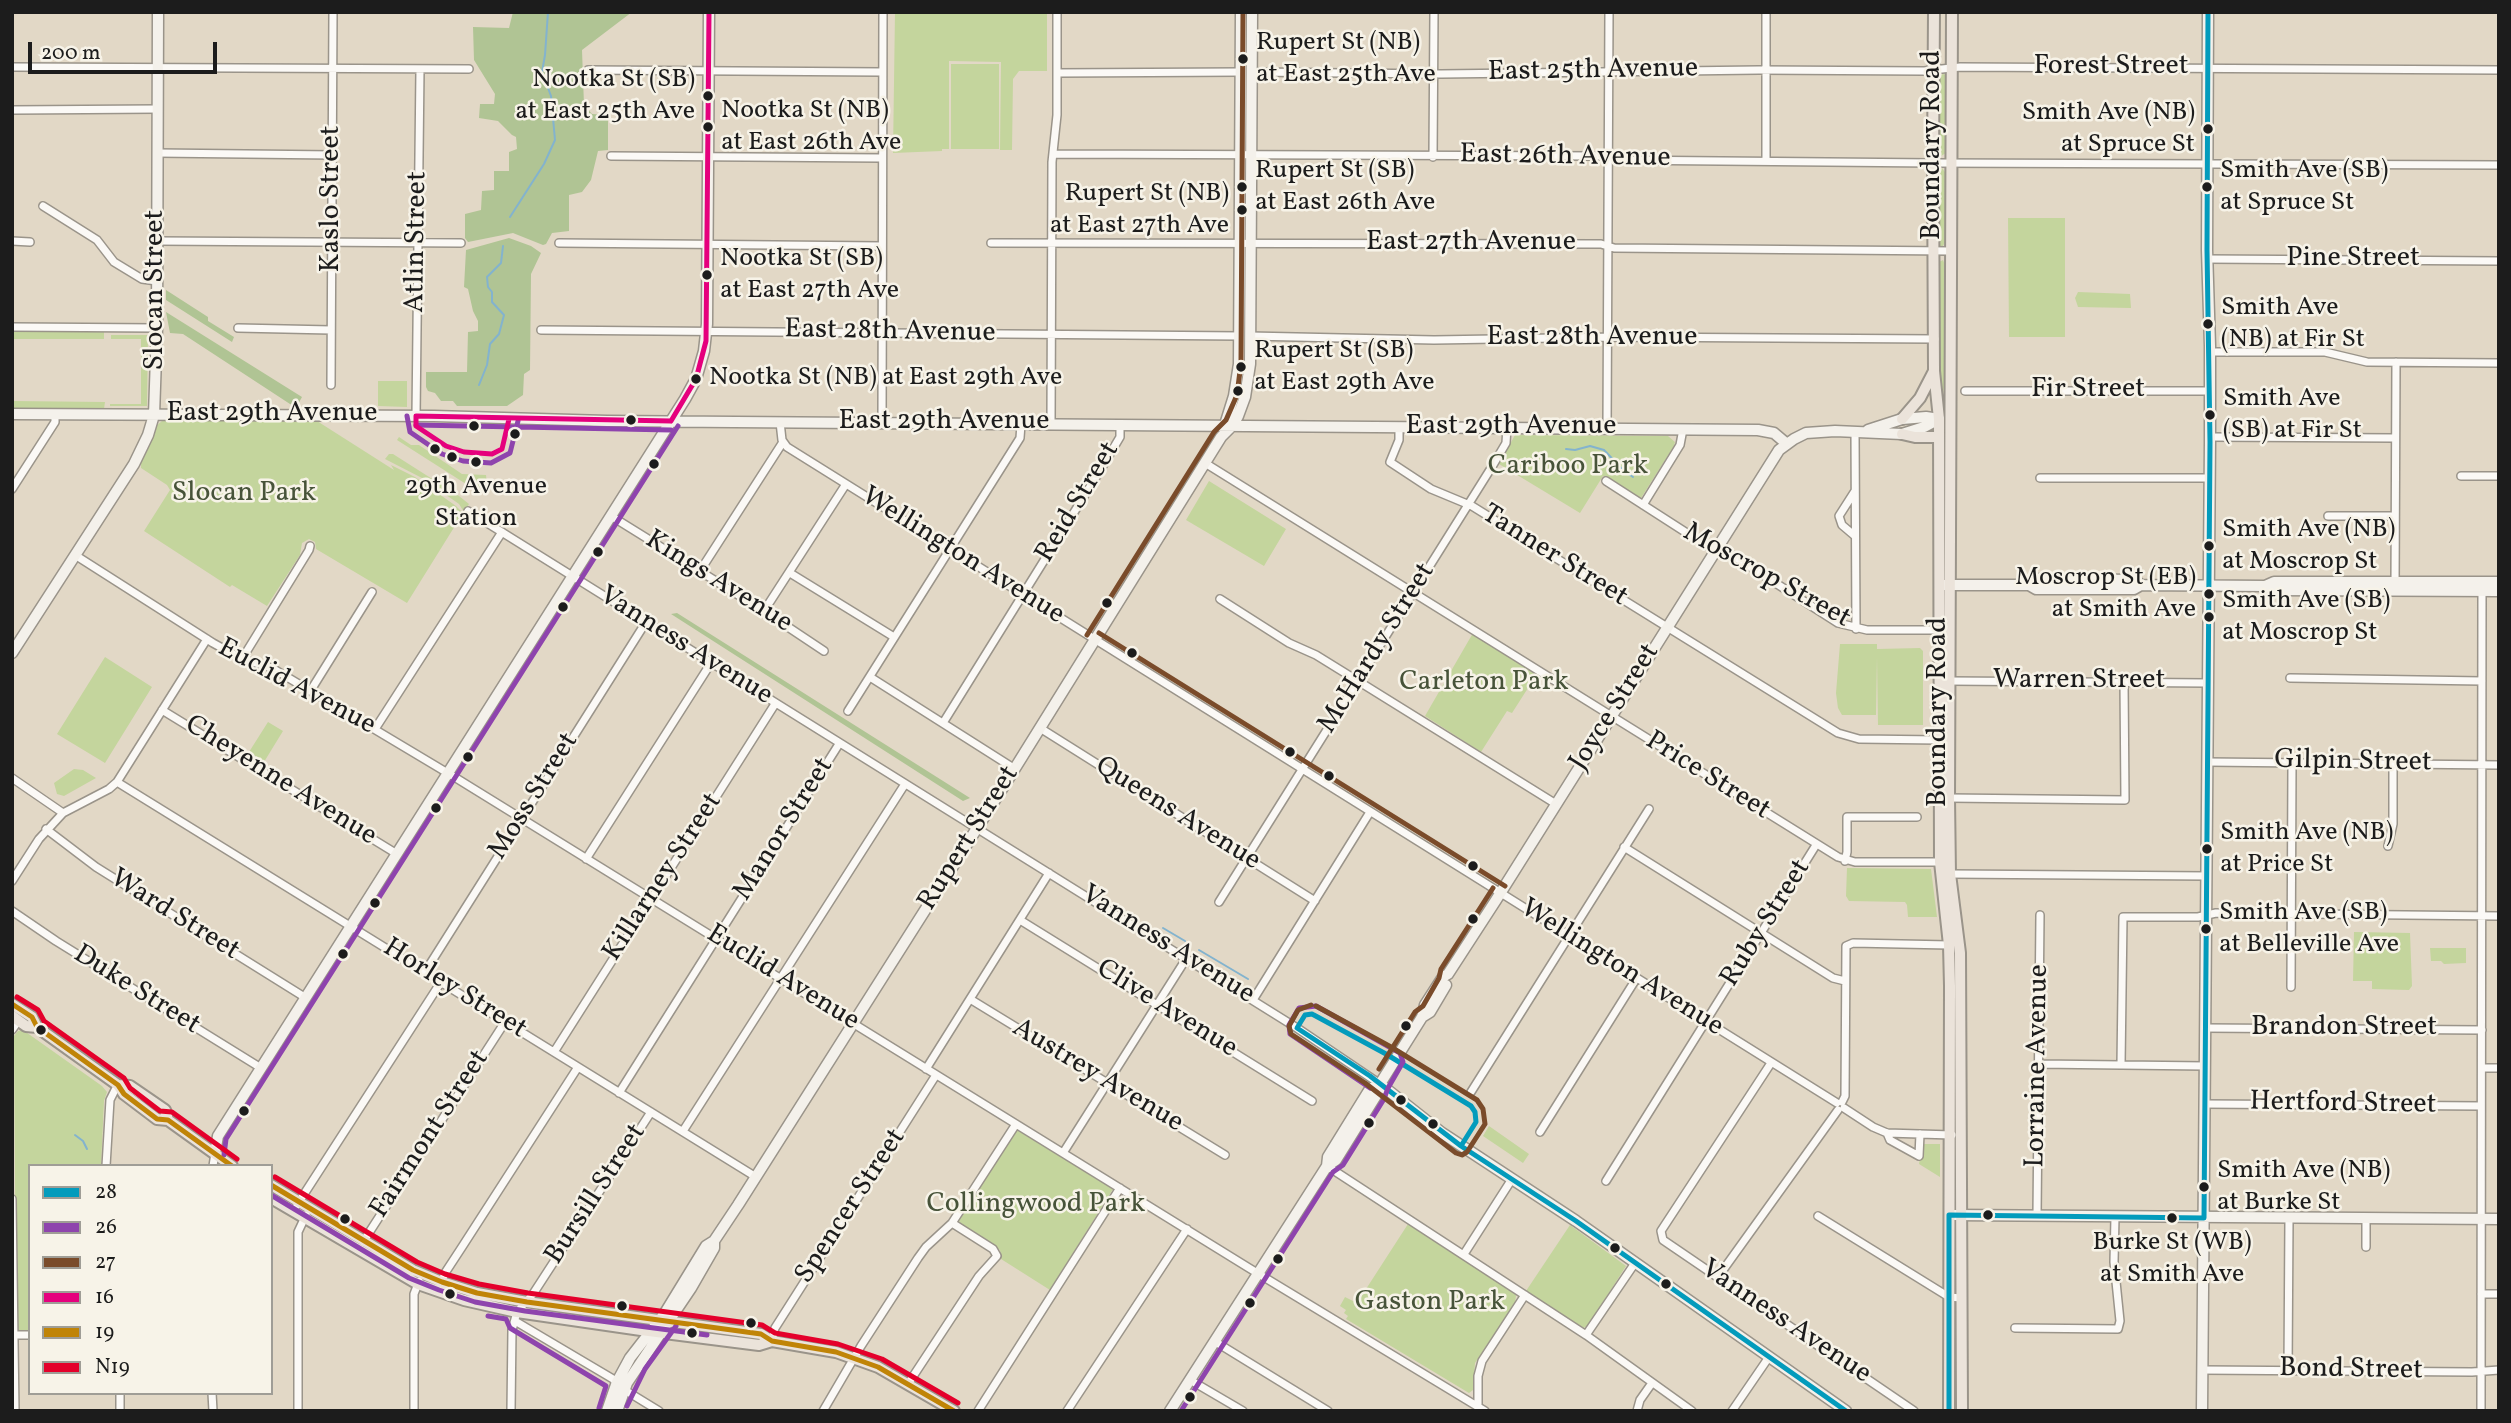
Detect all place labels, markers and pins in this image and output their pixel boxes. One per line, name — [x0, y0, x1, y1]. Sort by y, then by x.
place label: Rupert St (NB) at East 25th Ave — [1256, 28, 1436, 90]
marker: Rupert St (NB) at East 25th Ave — [1236, 52, 1250, 66]
place label: Nootka St (SB) at East 25th Ave — [515, 65, 695, 126]
marker: Nootka St (SB) at East 25th Ave — [701, 89, 715, 103]
place label: Nootka St (NB) at East 26th Ave — [721, 96, 901, 158]
place label: Smith Ave (NB) at Spruce St — [2022, 98, 2195, 160]
marker: Nootka St (NB) at East 26th Ave — [701, 120, 715, 134]
marker: Smith Ave (NB) at Spruce St — [2201, 122, 2215, 136]
place label: Rupert St (SB) at East 26th Ave — [1255, 156, 1435, 218]
place label: Smith Ave (SB) at Spruce St — [2220, 156, 2388, 218]
place label: Rupert St (NB) at East 27th Ave — [1050, 179, 1229, 241]
marker: Rupert St (SB) at East 26th Ave — [1235, 180, 1249, 194]
marker: Smith Ave (SB) at Spruce St — [2200, 180, 2214, 194]
marker: Rupert St (NB) at East 27th Ave — [1235, 203, 1249, 217]
place label: Nootka St (SB) at East 27th Ave — [720, 244, 899, 306]
marker: Nootka St (SB) at East 27th Ave — [700, 268, 714, 282]
place label: Smith Ave (NB) at Fir St — [2221, 293, 2365, 354]
marker: Smith Ave (NB) at Fir St — [2201, 317, 2215, 331]
place label: Rupert St (SB) at East 29th Ave — [1254, 336, 1434, 398]
marker: Rupert St (SB) at East 29th Ave — [1234, 360, 1248, 374]
place label: Nootka St (NB) at East 29th Ave — [709, 363, 1062, 395]
marker: Nootka St (NB) at East 29th Ave — [689, 372, 703, 386]
unlabelled marker — [1231, 384, 1245, 398]
place label: Smith Ave (SB) at Fir St — [2223, 384, 2362, 446]
marker: Smith Ave (SB) at Fir St — [2203, 408, 2217, 422]
unlabelled marker — [624, 413, 638, 427]
unlabelled marker — [467, 419, 481, 433]
unlabelled marker — [508, 427, 522, 441]
unlabelled marker — [428, 442, 442, 456]
unlabelled marker — [445, 450, 459, 464]
marker: 29th Avenue Station — [469, 455, 483, 469]
unlabelled marker — [647, 457, 661, 471]
place label: 29th Avenue Station — [405, 472, 547, 534]
place label: Smith Ave (NB) at Moscrop St — [2222, 515, 2395, 576]
marker: Smith Ave (NB) at Moscrop St — [2202, 539, 2216, 553]
unlabelled marker — [591, 545, 605, 559]
place label: Moscrop St (EB) at Smith Ave — [2015, 563, 2196, 624]
place label: Smith Ave (SB) at Moscrop St — [2222, 586, 2390, 648]
marker: Moscrop St (EB) at Smith Ave — [2202, 587, 2216, 601]
unlabelled marker — [1100, 596, 1114, 610]
unlabelled marker — [556, 600, 570, 614]
marker: Smith Ave (SB) at Moscrop St — [2202, 610, 2216, 624]
unlabelled marker — [1125, 646, 1139, 660]
unlabelled marker — [1283, 745, 1297, 759]
unlabelled marker — [461, 750, 475, 764]
unlabelled marker — [1322, 769, 1336, 783]
unlabelled marker — [429, 801, 443, 815]
place label: Smith Ave (NB) at Price St — [2220, 818, 2393, 880]
marker: Smith Ave (NB) at Price St — [2200, 842, 2214, 856]
unlabelled marker — [1466, 859, 1480, 873]
unlabelled marker — [368, 896, 382, 910]
place label: Smith Ave (SB) at Belleville Ave — [2219, 898, 2399, 960]
unlabelled marker — [1466, 912, 1480, 926]
marker: Smith Ave (SB) at Belleville Ave — [2199, 922, 2213, 936]
unlabelled marker — [336, 947, 350, 961]
unlabelled marker — [1399, 1019, 1413, 1033]
unlabelled marker — [34, 1023, 48, 1037]
unlabelled marker — [1394, 1093, 1408, 1107]
unlabelled marker — [237, 1104, 251, 1118]
unlabelled marker — [1362, 1116, 1376, 1130]
unlabelled marker — [1426, 1117, 1440, 1131]
place label: Smith Ave (NB) at Burke St — [2217, 1156, 2390, 1218]
marker: Smith Ave (NB) at Burke St — [2197, 1180, 2211, 1194]
unlabelled marker — [1981, 1208, 1995, 1222]
marker: Burke St (WB) at Smith Ave — [2165, 1211, 2179, 1225]
unlabelled marker — [338, 1212, 352, 1226]
place label: Burke St (WB) at Smith Ave — [2092, 1228, 2252, 1290]
unlabelled marker — [1608, 1241, 1622, 1255]
unlabelled marker — [1271, 1252, 1285, 1266]
unlabelled marker — [1659, 1277, 1673, 1291]
unlabelled marker — [443, 1287, 457, 1301]
unlabelled marker — [1243, 1296, 1257, 1310]
unlabelled marker — [615, 1299, 629, 1313]
unlabelled marker — [744, 1316, 758, 1330]
unlabelled marker — [685, 1326, 699, 1340]
unlabelled marker — [1183, 1390, 1197, 1404]

